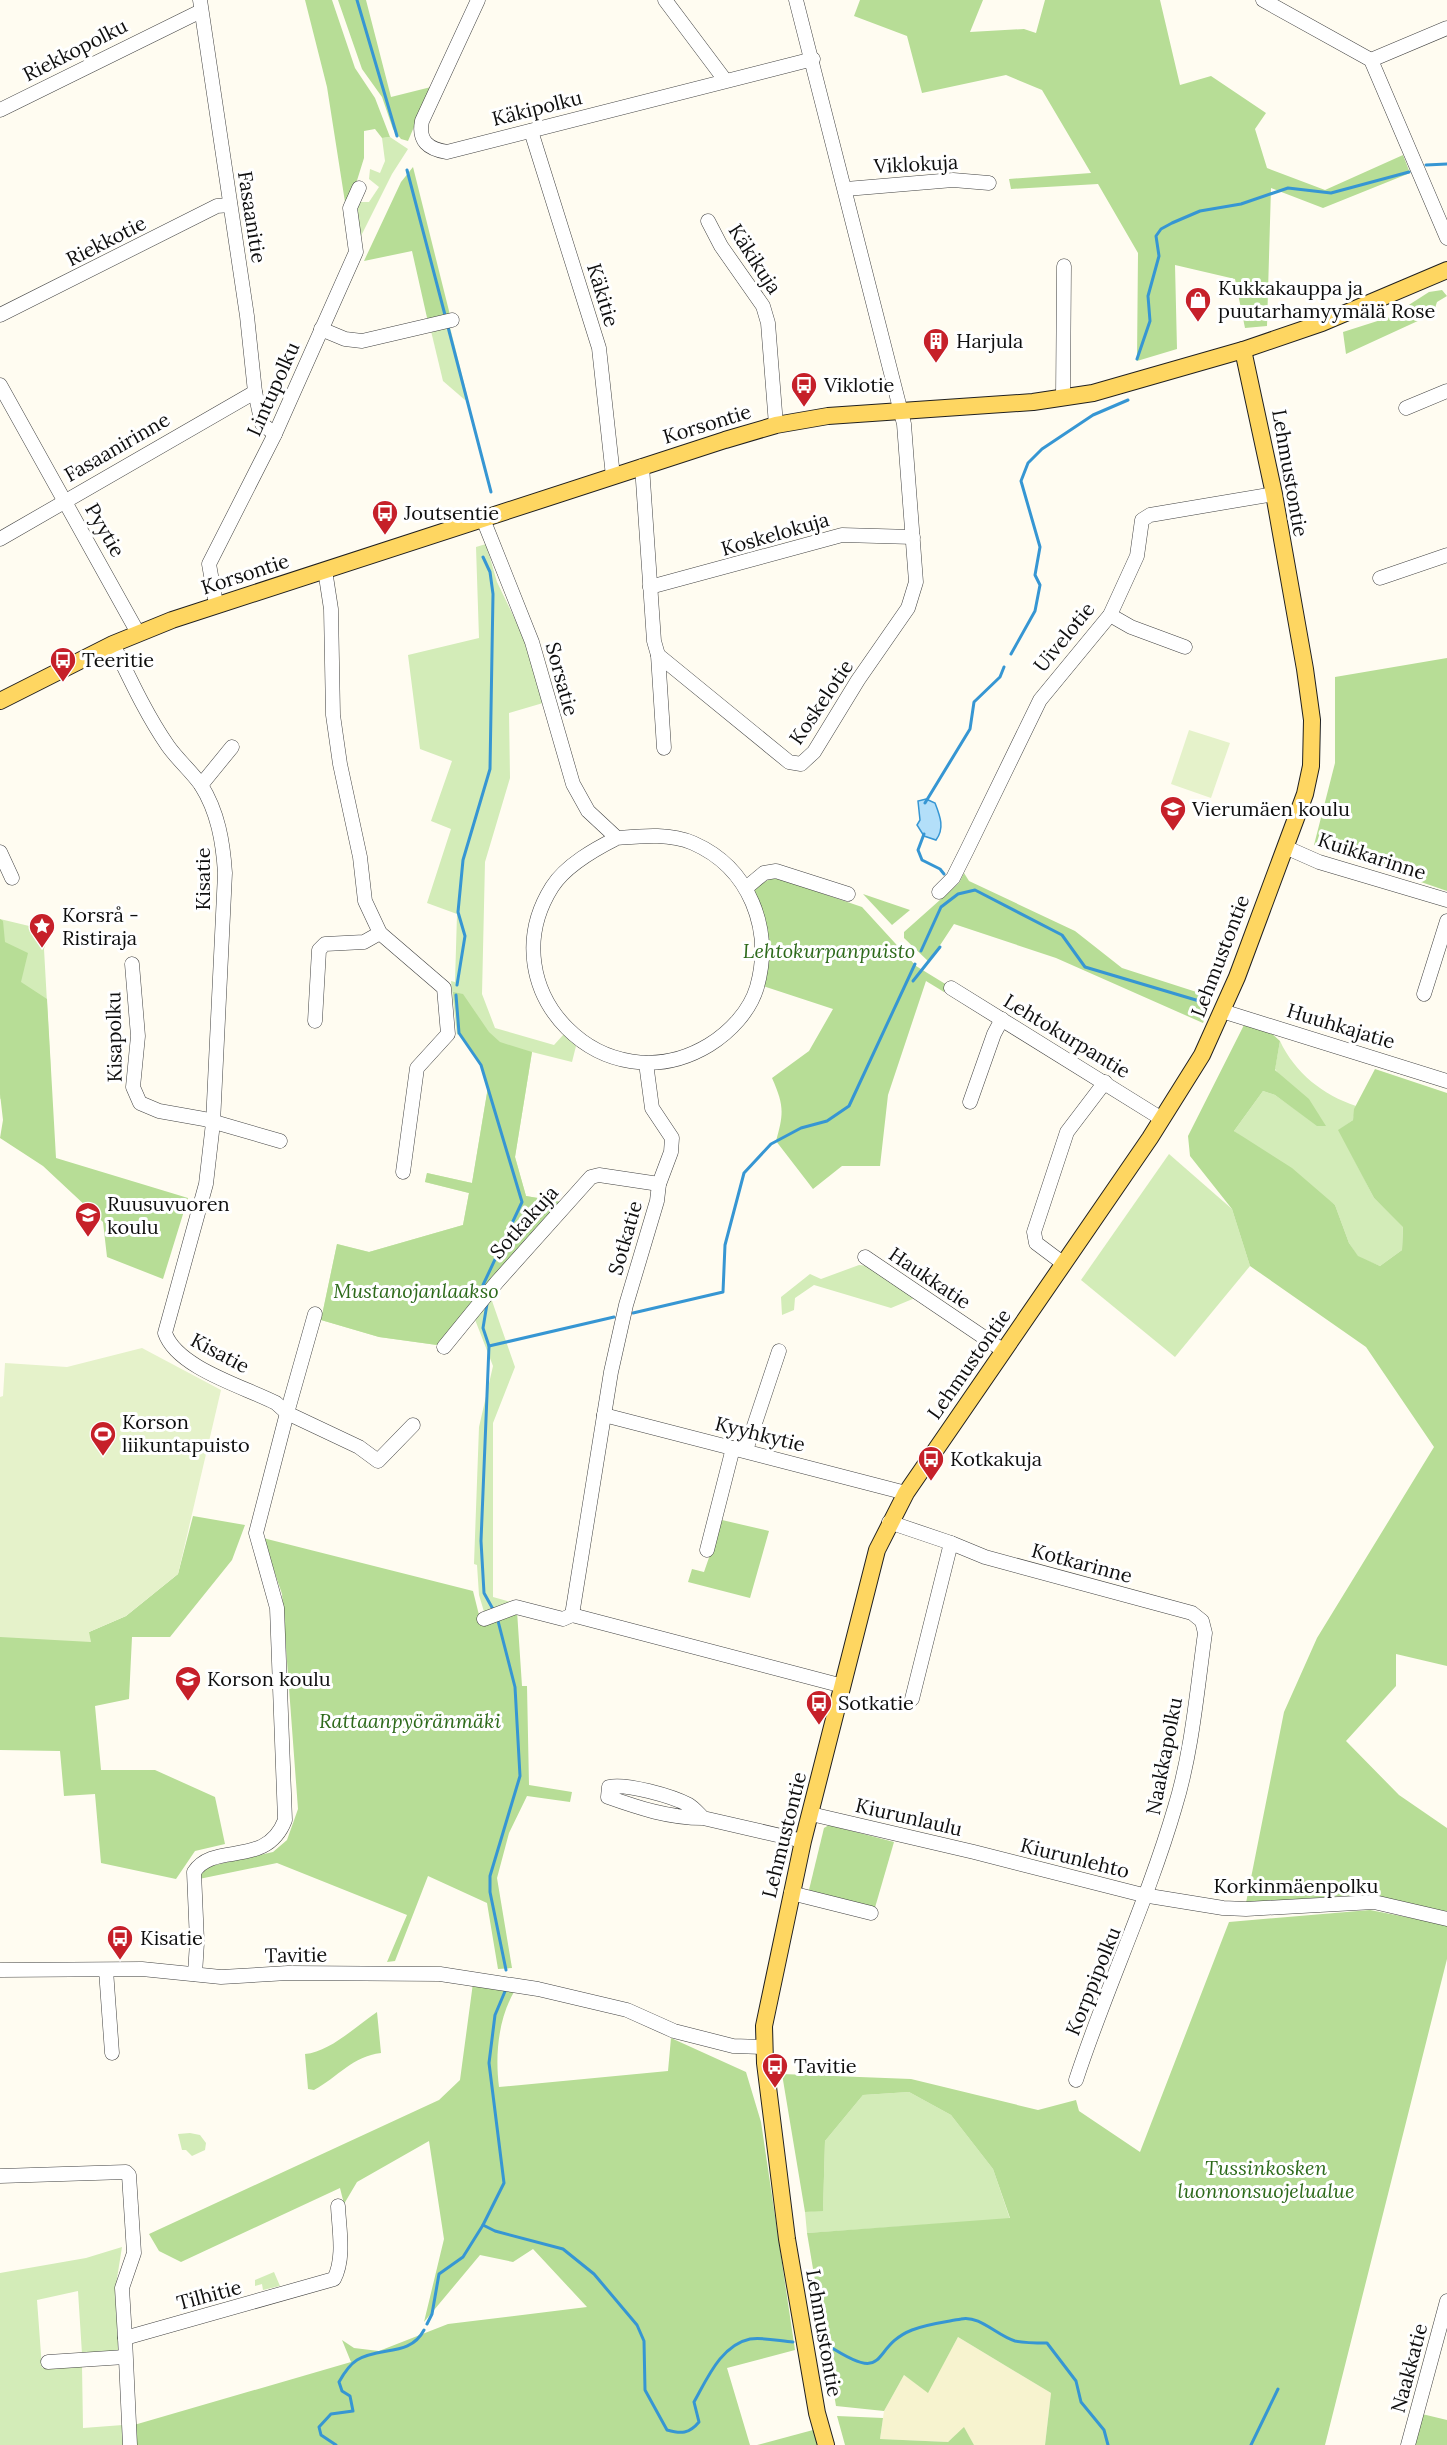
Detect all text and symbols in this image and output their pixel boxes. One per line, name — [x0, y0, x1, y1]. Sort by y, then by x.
street label: Riekkopolku — [18, 13, 131, 87]
street label: Käkipolku — [489, 84, 585, 131]
street label: Viklokuja — [872, 149, 959, 178]
street label: Fasaanitie — [233, 169, 272, 265]
street label: Riekkotie — [62, 210, 150, 271]
street label: Käkikuja — [724, 219, 787, 298]
street label: Käkitie — [582, 260, 625, 330]
place label: Kukkakauppa ja puutarhamyymälä Rose — [1218, 275, 1435, 323]
shop icon: Kukkakauppa ja puutarhamyymälä Rose — [1183, 285, 1213, 323]
building icon: Harjula — [921, 326, 951, 364]
place label: Harjula — [956, 328, 1023, 353]
street label: Lintupolku — [241, 338, 304, 440]
bus stop icon: Viklotie — [789, 370, 819, 408]
place label: Viklotie — [823, 372, 895, 397]
street label: Korsontie — [660, 398, 754, 449]
street label: Fasaanirinne — [60, 406, 174, 487]
street label: Lehmustontie — [1267, 407, 1314, 539]
street label: Pyytie — [80, 498, 131, 561]
bus stop icon: Joutsentie — [370, 498, 400, 536]
place label: Joutsentie — [403, 500, 499, 525]
street label: Koskelokuja — [718, 506, 832, 561]
street label: Korsontie — [198, 548, 292, 599]
street label: Uivelotie — [1028, 597, 1099, 677]
street label: Sorsatie — [541, 639, 584, 719]
bus stop icon: Teeritie — [48, 645, 78, 683]
place label: Teeritie — [82, 647, 154, 672]
street label: Koskelotie — [783, 654, 858, 749]
school or university icon: Vierumäen koulu — [1158, 794, 1188, 832]
place label: Vierumäen koulu — [1191, 796, 1350, 821]
street label: Kuikkarinne — [1315, 826, 1430, 885]
street label: Kisatie — [190, 847, 215, 910]
street label: Lehmustontie — [1185, 891, 1254, 1021]
place label: Korsrå - Ristiraja — [62, 902, 139, 950]
place icon: Korsrå - Ristiraja — [27, 911, 57, 949]
park label: Lehtokurpanpuisto — [743, 938, 915, 963]
street label: Lehtokurpantie — [999, 988, 1135, 1083]
street label: Kisapolku — [100, 991, 127, 1083]
street label: Huuhkajatie — [1284, 997, 1398, 1054]
street label: Sotkakuja — [484, 1180, 563, 1263]
place label: Ruusuvuoren koulu — [107, 1191, 230, 1239]
street label: Sotkatie — [602, 1198, 647, 1278]
school or university icon: Ruusuvuoren koulu — [73, 1200, 103, 1238]
street label: Haukkatie — [885, 1241, 976, 1314]
park label: Mustanojanlaakso — [333, 1278, 499, 1303]
street label: Lehmustontie — [921, 1304, 1016, 1424]
street label: Kisatie — [187, 1327, 254, 1378]
place label: Korson liikuntapuisto — [122, 1409, 250, 1457]
street label: Kyyhkytie — [712, 1410, 808, 1457]
sports icon: Korson liikuntapuisto — [88, 1419, 118, 1457]
bus stop icon: Kotkakuja — [916, 1444, 946, 1482]
place label: Kotkakuja — [950, 1446, 1042, 1471]
street label: Kotkarinne — [1029, 1537, 1135, 1588]
school or university icon: Korson koulu — [173, 1664, 203, 1702]
place label: Korson koulu — [207, 1666, 331, 1691]
bus stop icon: Sotkatie — [804, 1688, 834, 1726]
place label: Sotkatie — [838, 1690, 914, 1715]
street label: Naakkapolku — [1140, 1695, 1187, 1817]
park label: Rattaanpyöränmäki — [319, 1708, 501, 1733]
street label: Lehmustontie — [756, 1769, 811, 1901]
street label: Kiurunlaulu — [853, 1792, 965, 1841]
street label: Kiurunlehto — [1018, 1832, 1132, 1883]
street label: Korkinmäenpolku — [1213, 1873, 1379, 1898]
bus stop icon: Kisatie — [105, 1923, 135, 1961]
street label: Korppipolku — [1059, 1923, 1126, 2039]
place label: Kisatie — [140, 1925, 203, 1950]
street label: Tavitie — [264, 1941, 328, 1968]
bus stop icon: Tavitie — [760, 2051, 790, 2089]
place label: Tavitie — [794, 2053, 857, 2078]
park label: Tussinkosken luonnonsuojelualue — [1178, 2155, 1354, 2203]
street label: Lehmustontie — [801, 2267, 848, 2399]
street label: Tilhitie — [174, 2274, 244, 2315]
street label: Naakkatie — [1385, 2320, 1432, 2415]

